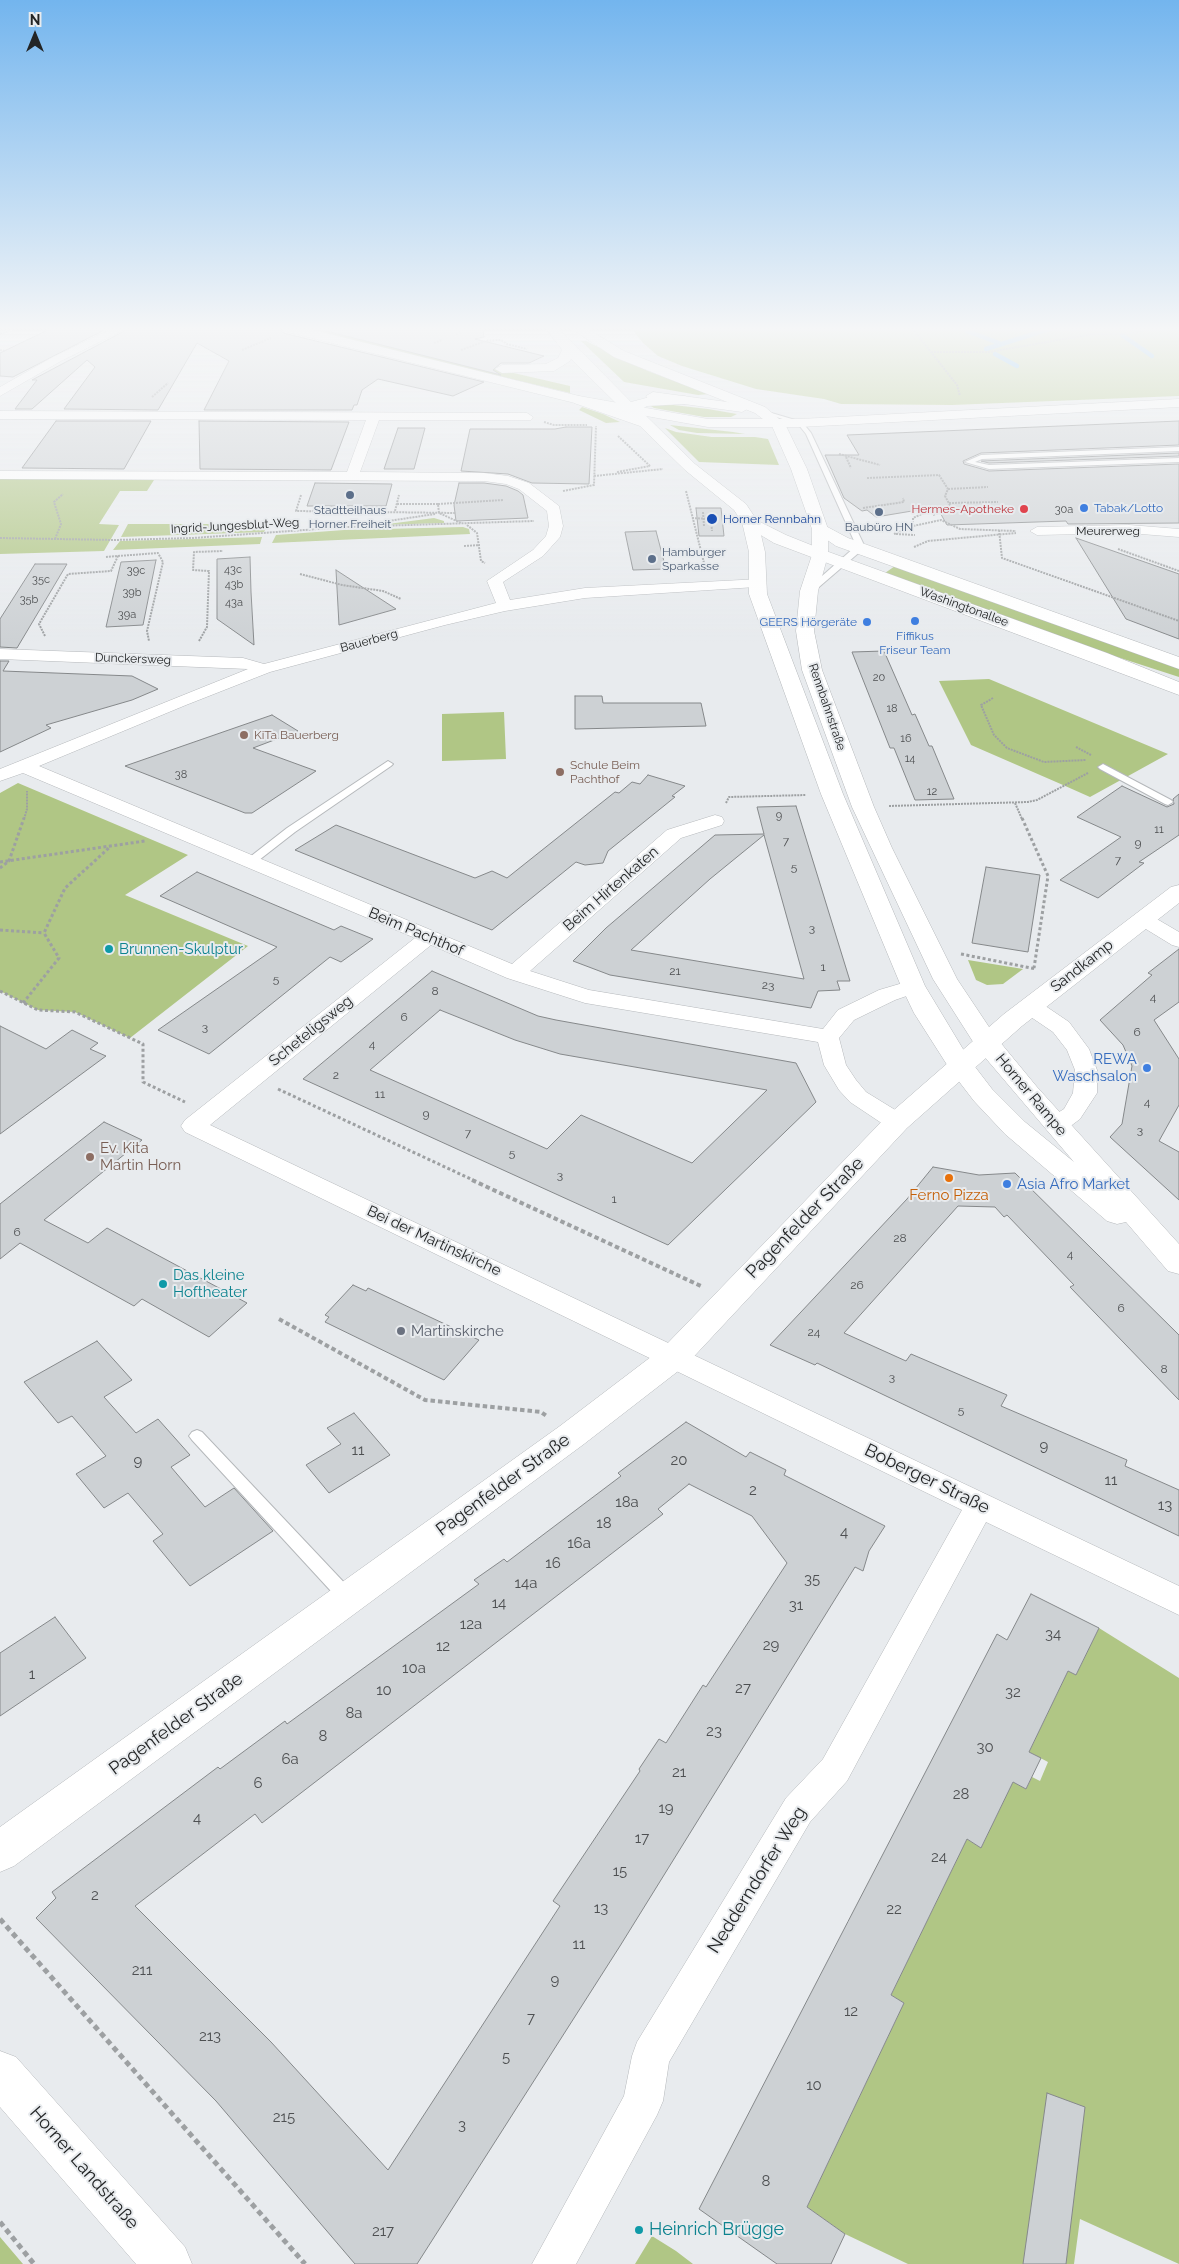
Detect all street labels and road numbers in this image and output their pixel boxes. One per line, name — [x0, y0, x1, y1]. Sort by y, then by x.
street label: Ingrid-Jungesblut-Weg — [170, 515, 300, 537]
street label: Meurerweg — [1076, 524, 1140, 538]
street label: Washingtonallee — [918, 584, 1010, 630]
street label: Bauerberg — [339, 626, 399, 656]
street label: Dunckersweg — [95, 650, 171, 668]
street label: Rennbahnstraße — [805, 662, 849, 752]
street label: Beim Hirtenkaten — [560, 843, 662, 935]
street label: Beim Pachthof — [366, 904, 466, 960]
street label: Sandkamp — [1047, 936, 1117, 996]
street label: Scheteligsweg — [266, 992, 356, 1070]
street label: Horner Rampe — [991, 1050, 1071, 1140]
street label: Pagenfelder Straße — [742, 1153, 868, 1283]
street label: Bei der Martinskirche — [364, 1202, 504, 1280]
street label: Pagenfelder Straße — [432, 1429, 574, 1541]
street label: Boberger Straße — [861, 1439, 993, 1519]
street label: Pagenfelder Straße — [105, 1668, 247, 1780]
street label: Nedderndorfer Weg — [703, 1803, 811, 1957]
street label: Horner Landstraße — [25, 2102, 143, 2234]

